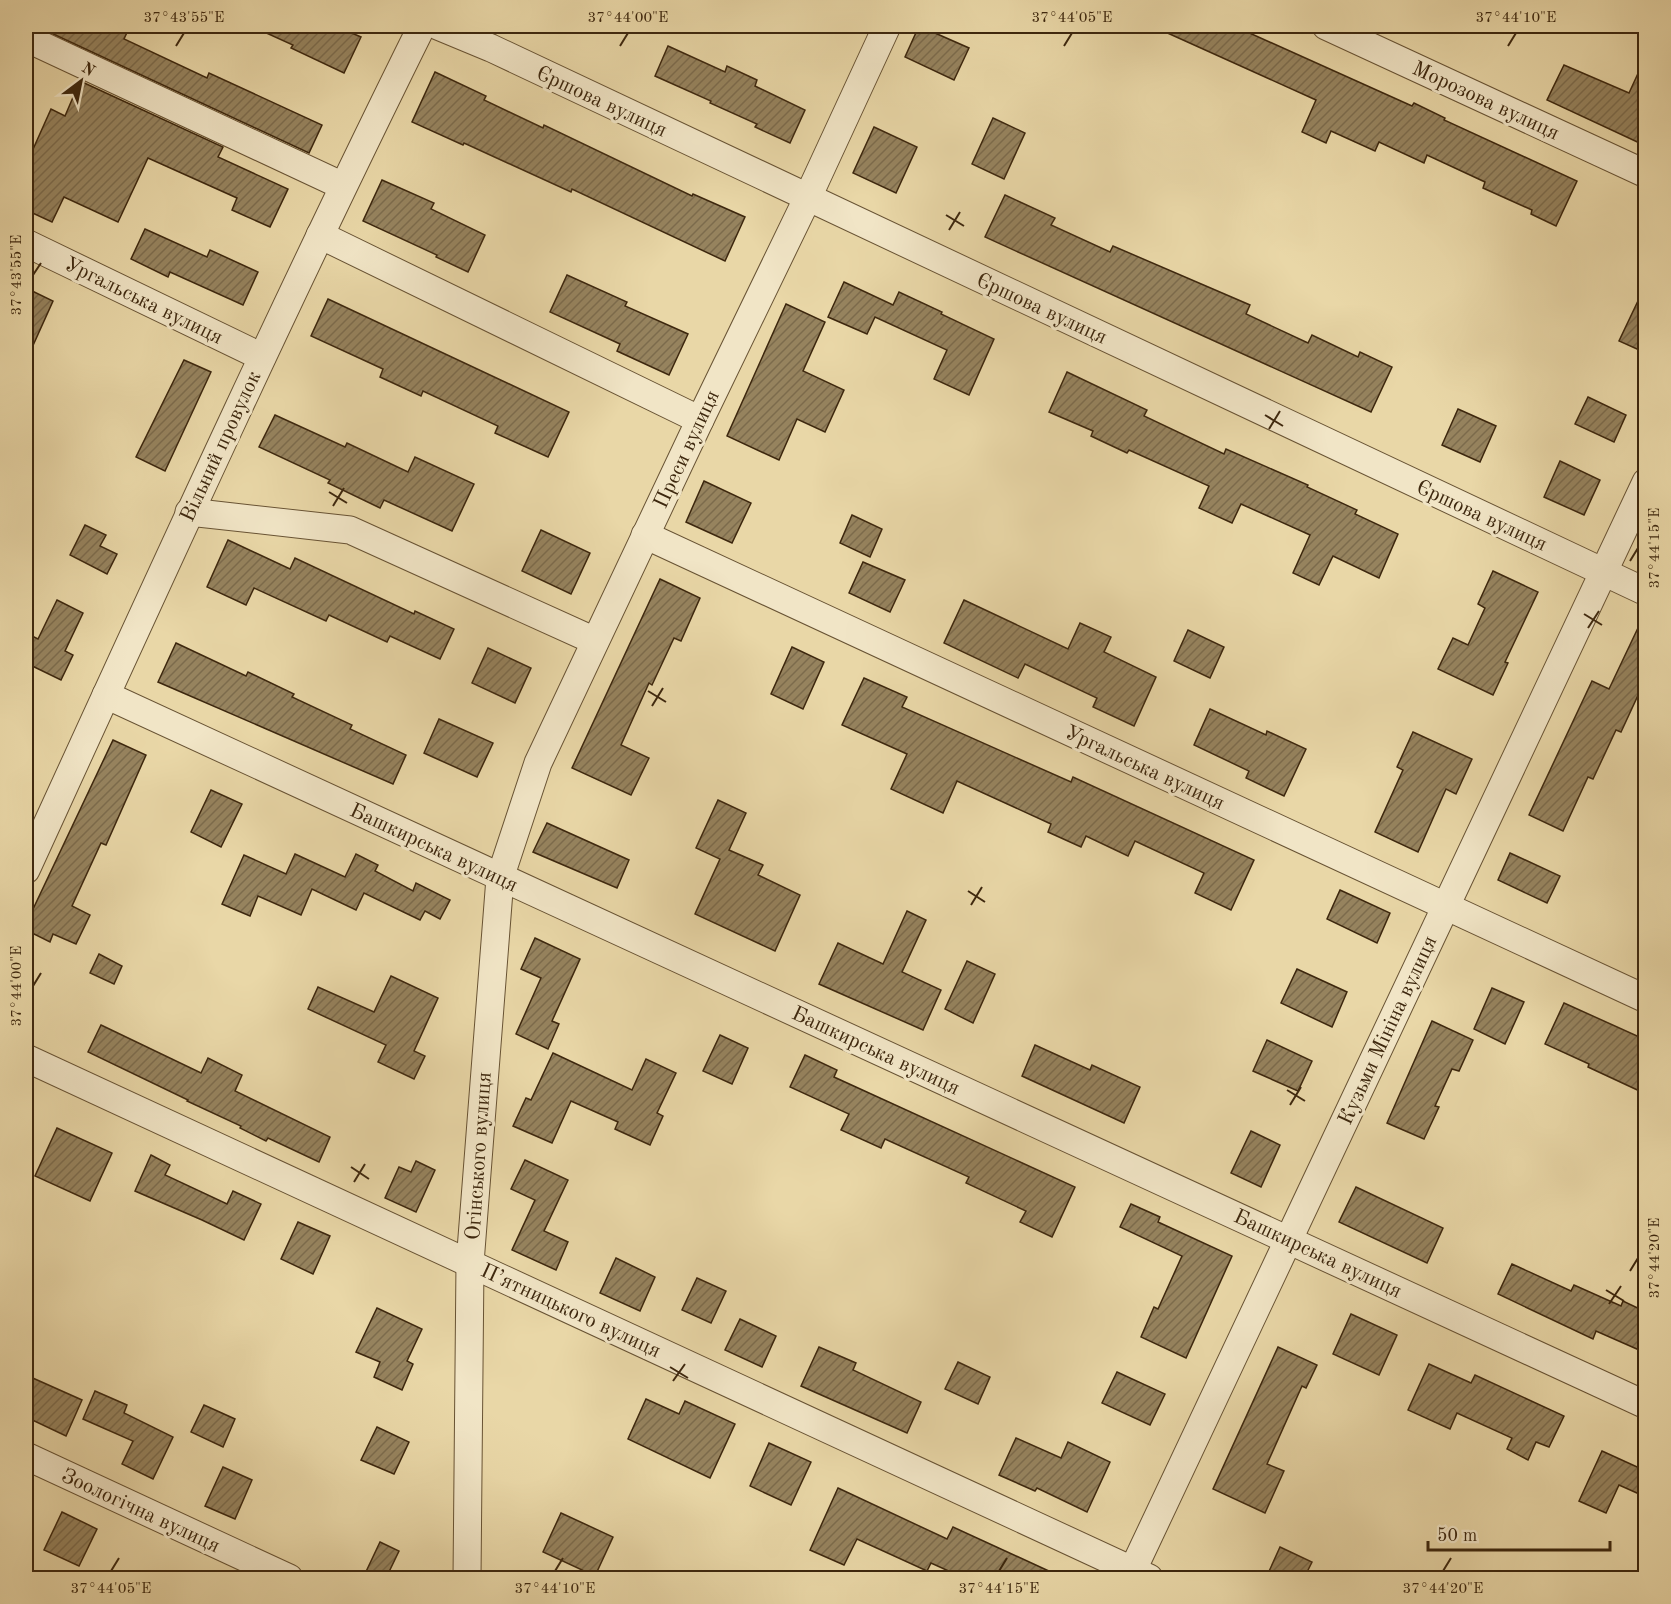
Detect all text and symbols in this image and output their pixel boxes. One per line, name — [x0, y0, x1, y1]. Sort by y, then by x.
text: 37°43'55"E — [144, 11, 224, 26]
text: 37°44'00"E — [588, 11, 668, 26]
text: 37°44'05"E — [1032, 11, 1112, 26]
text: 37°44'10"E — [1476, 11, 1556, 26]
north arrow — [51, 51, 111, 111]
street label: Морозова вулиця — [1409, 58, 1562, 145]
text: N — [78, 60, 98, 80]
street label: Єршова вулиця — [533, 63, 670, 142]
text: 37°43'55"E — [10, 235, 25, 315]
street label: Ургальська вулиця — [61, 254, 226, 349]
street label: Єршова вулиця — [973, 270, 1110, 349]
street label: Вільний провулок — [177, 368, 266, 525]
street label: Преси вулиця — [651, 387, 724, 512]
street label: Єршова вулиця — [1413, 477, 1550, 556]
text: 37°44'15"E — [1648, 508, 1663, 588]
street label: Ургальська вулиця — [1061, 722, 1227, 815]
street label: Башкирська вулиця — [346, 800, 521, 897]
street label: Кузьми Мініна вулиця — [1335, 933, 1441, 1128]
text: 37°44'00"E — [10, 946, 25, 1026]
street label: Башкирська вулиця — [788, 1003, 963, 1100]
street label: Огінського вулиця — [463, 1071, 496, 1241]
street label: Башкирська вулиця — [1230, 1206, 1405, 1303]
text: 37°44'20"E — [1648, 1218, 1663, 1298]
street label: П’ятницького вулиця — [477, 1260, 664, 1362]
street label: Зоологічна вулиця — [58, 1465, 223, 1557]
scale bar — [1428, 1514, 1610, 1552]
text: 50 m — [1437, 1527, 1477, 1545]
text: 37°44'05"E — [71, 1582, 151, 1597]
text: 37°44'10"E — [515, 1582, 595, 1597]
text: 37°44'15"E — [959, 1582, 1039, 1597]
text: 37°44'20"E — [1403, 1582, 1483, 1597]

